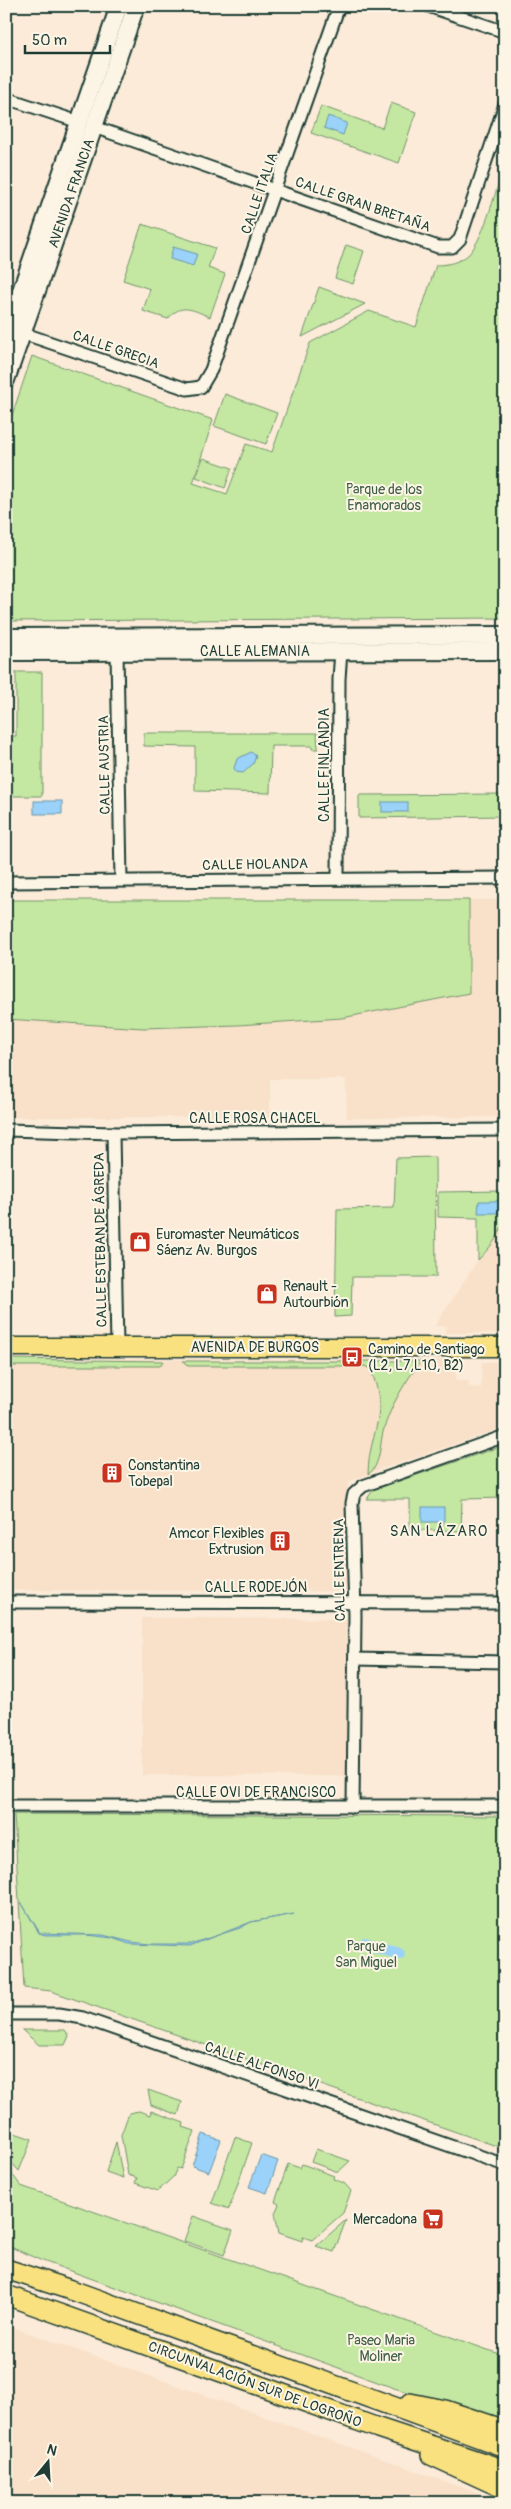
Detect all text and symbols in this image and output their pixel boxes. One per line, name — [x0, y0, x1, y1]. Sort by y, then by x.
scale bar — [25, 22, 110, 54]
text: 50 m — [32, 31, 67, 50]
street label: AVENIDA FRANCIA — [45, 136, 98, 250]
street label: CALLE ITALIA — [238, 150, 281, 236]
street label: CALLE GRAN BRETAÑA — [293, 172, 433, 236]
street label: CALLE GRECIA — [70, 327, 161, 372]
park label: Parque de los Enamorados — [346, 481, 423, 514]
street label: CALLE ALEMANIA — [200, 643, 310, 660]
street label: CALLE FINLANDIA — [316, 708, 333, 822]
street label: CALLE AUSTRIA — [95, 715, 114, 815]
street label: CALLE HOLANDA — [202, 855, 308, 874]
street label: CALLE ROSA CHACEL — [189, 1110, 321, 1127]
street label: CALLE ESTEBAN DE ÁGREDA — [89, 1152, 111, 1328]
place label: Euromaster Neumáticos Sáenz Av. Burgos — [156, 1226, 300, 1259]
shop icon: Euromaster Neumáticos Sáenz Av. Burgos — [128, 1230, 152, 1254]
place label: Renault - Autourbión — [283, 1278, 349, 1311]
shop icon: Renault - Autourbión — [255, 1282, 279, 1306]
street label: AVENIDA DE BURGOS — [191, 1339, 319, 1356]
place label: Camino de Santiago (L2, L7,L10, B2) — [368, 1341, 485, 1374]
bus stop icon: Camino de Santiago (L2, L7,L10, B2) — [340, 1345, 364, 1369]
place label: Constantina Tobepal — [128, 1457, 200, 1490]
building icon: Constantina Tobepal — [100, 1461, 124, 1485]
street label: CALLE ENTRENA — [330, 1518, 349, 1622]
district label: SAN LÁZARO — [390, 1522, 488, 1541]
place label: Amcor Flexibles Extrusion — [169, 1525, 265, 1558]
building icon: Amcor Flexibles Extrusion — [268, 1529, 292, 1553]
street label: CALLE RODEJÓN — [205, 1578, 307, 1596]
street label: CALLE OVI DE FRANCISCO — [176, 1784, 336, 1801]
park label: Parque San Miguel — [335, 1938, 397, 1971]
street label: CALLE ALFONSO VI — [202, 2038, 321, 2093]
supermarket icon: Mercadona — [421, 2207, 445, 2231]
place label: Mercadona — [353, 2211, 417, 2228]
park label: Paseo Maria Moliner — [347, 2332, 415, 2365]
street label: CIRCUNVALACIÓN SUR DE LOGROÑO — [146, 2337, 364, 2431]
north arrow — [22, 2436, 72, 2486]
text: N — [45, 2441, 59, 2460]

